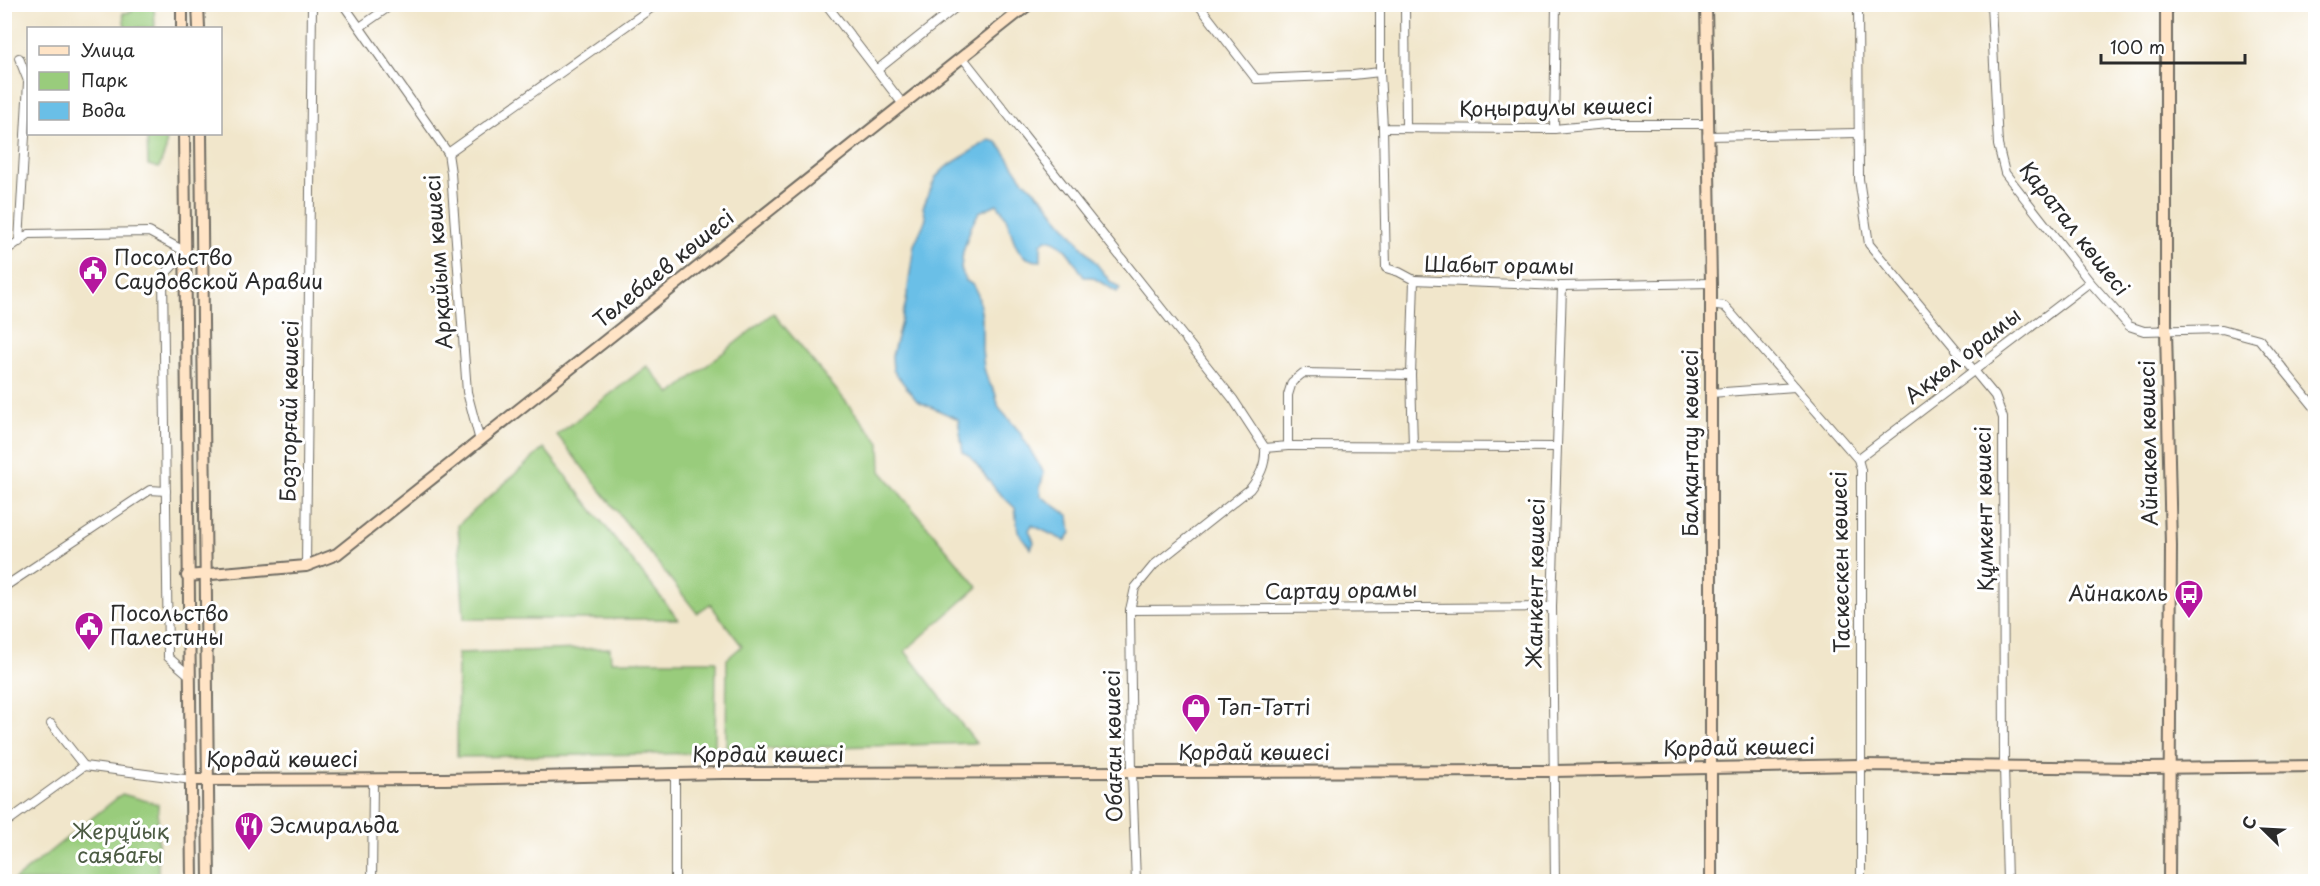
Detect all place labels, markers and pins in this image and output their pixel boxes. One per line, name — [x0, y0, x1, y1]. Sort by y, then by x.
place label: Посольство Саудовской Аравии — [114, 240, 323, 296]
public building icon: Посольство Саудовской Аравии — [77, 254, 109, 296]
place label: Айнаколь — [2068, 576, 2168, 608]
bus stop icon: Айнаколь — [2173, 578, 2205, 620]
place label: Посольство Палестины — [110, 596, 229, 652]
public building icon: Посольство Палестины — [73, 610, 105, 652]
place label: Тәп-Тәтті — [1217, 690, 1311, 722]
shop icon: Тәп-Тәтті — [1180, 692, 1212, 734]
place label: Эсмиральда — [270, 808, 399, 840]
restaurant icon: Эсмиральда — [233, 810, 265, 852]

